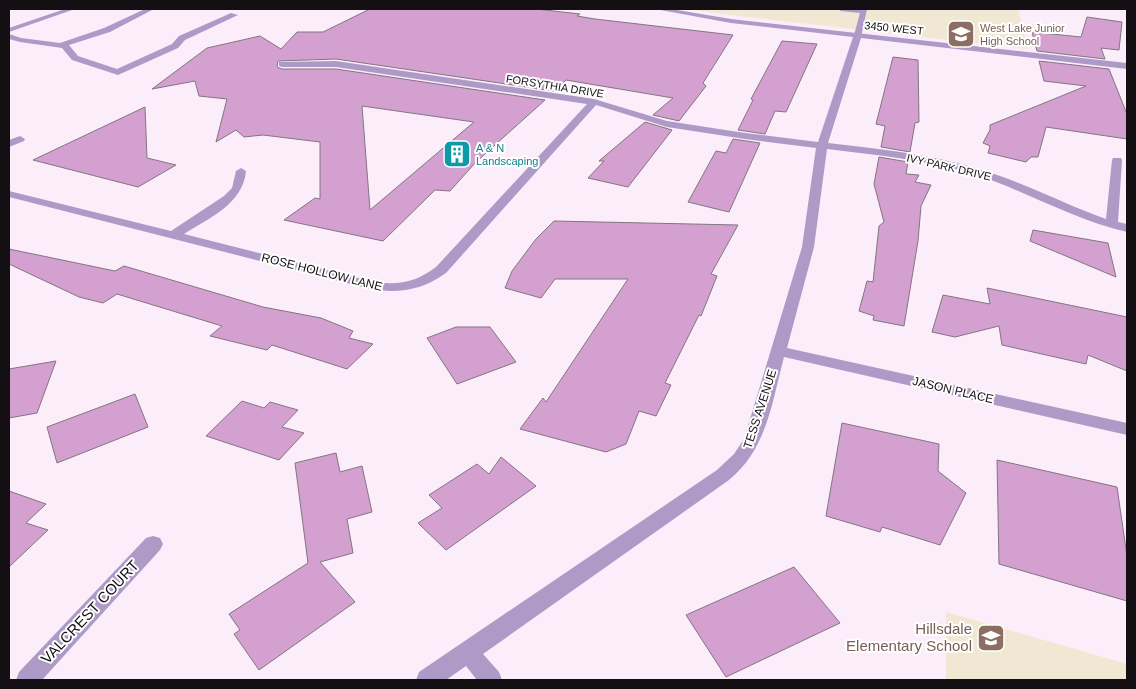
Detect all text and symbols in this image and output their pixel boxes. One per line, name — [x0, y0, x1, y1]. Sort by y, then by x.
street label: 3450 WEST — [864, 19, 924, 37]
school or university icon: West Lake Junior High School — [946, 19, 976, 49]
place label: West Lake Junior High School — [980, 22, 1065, 47]
street label: FORSYTHIA DRIVE — [505, 72, 605, 100]
building icon: A & N Landscaping — [442, 139, 472, 169]
place label: A & N Landscaping — [476, 142, 538, 167]
street label: IVY PARK DRIVE — [906, 151, 992, 183]
street label: ROSE HOLLOW LANE — [260, 250, 384, 294]
street label: TESS AVENUE — [741, 368, 779, 450]
street label: JASON PLACE — [911, 374, 995, 406]
street label: VALCREST COURT — [37, 556, 142, 667]
place label: Hillsdale Elementary School — [846, 620, 972, 654]
school or university icon: Hillsdale Elementary School — [976, 623, 1006, 653]

